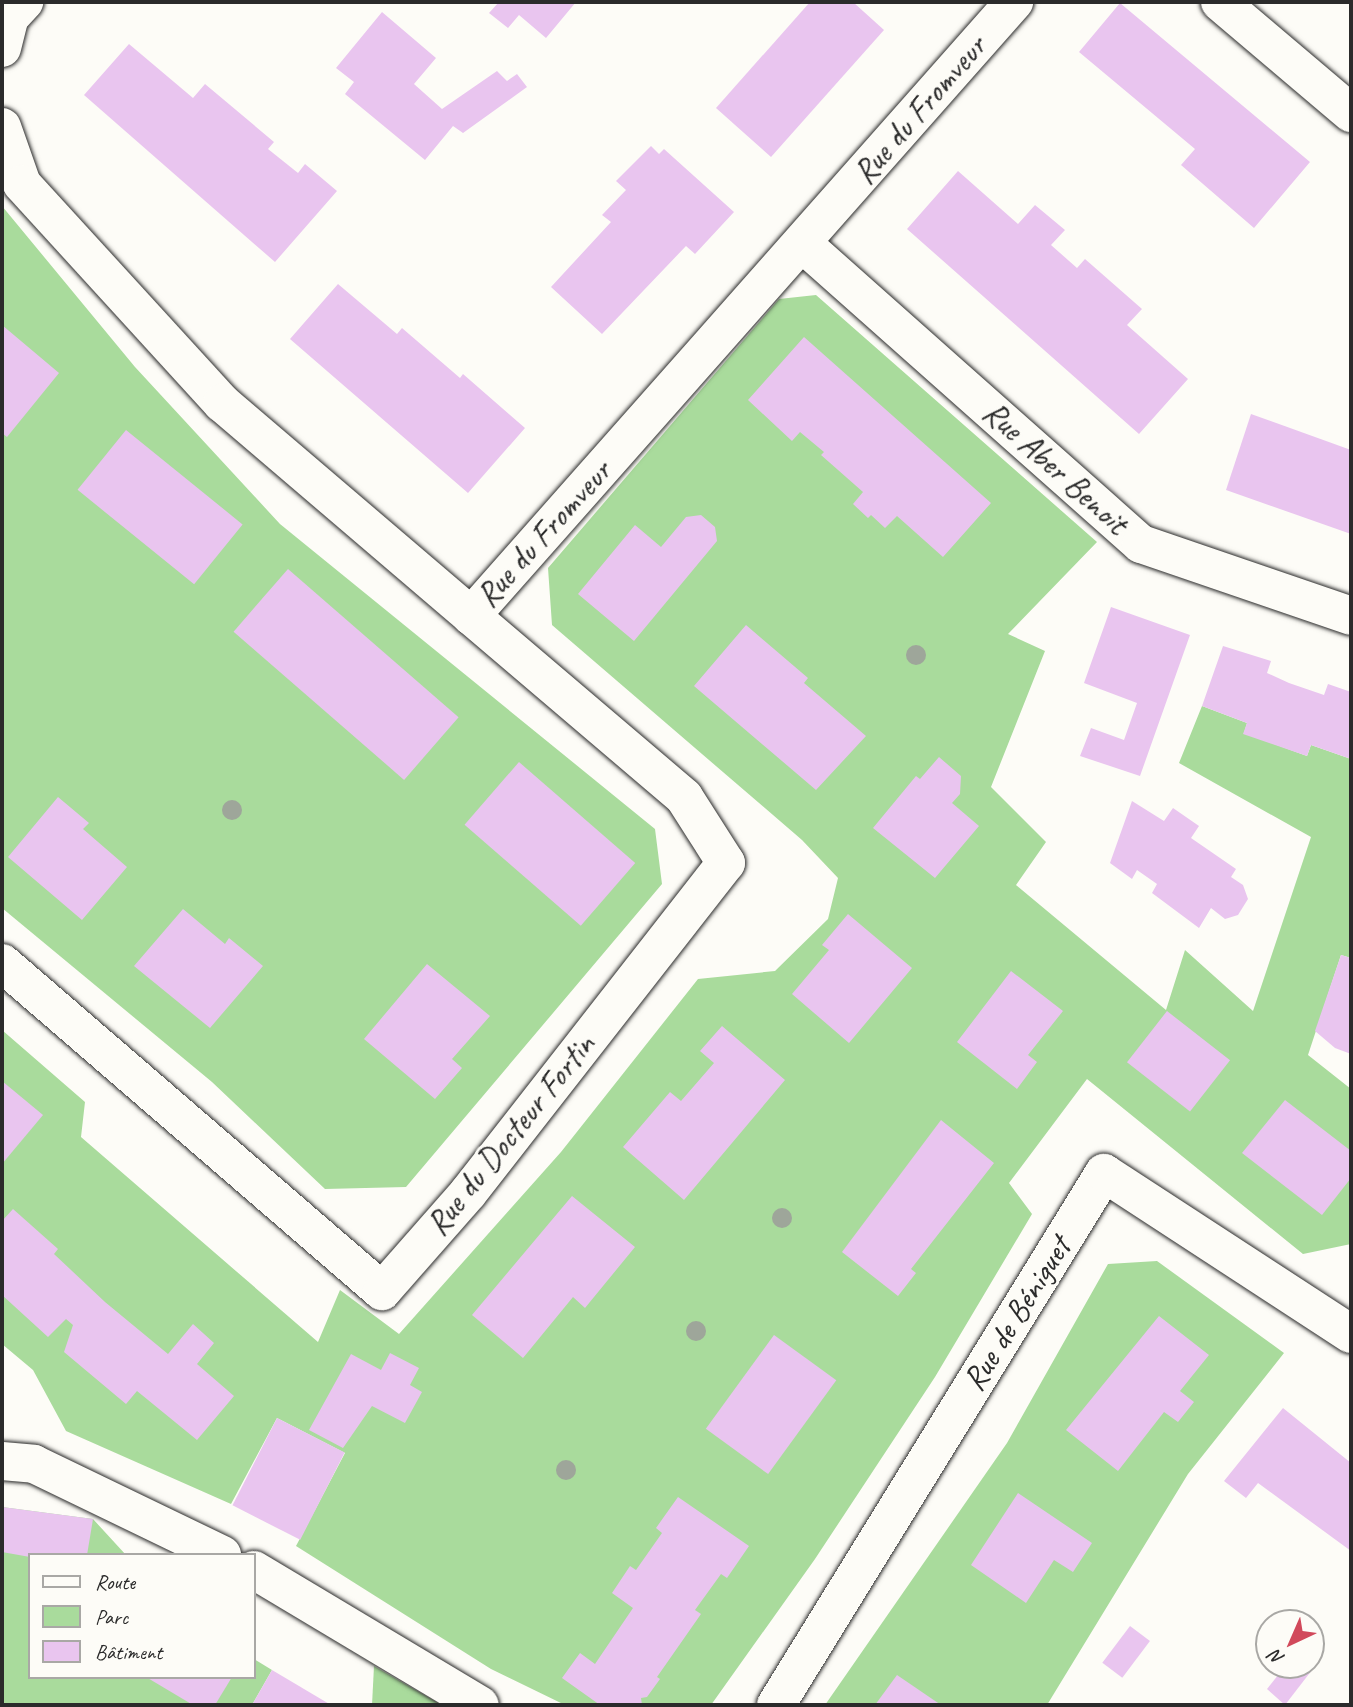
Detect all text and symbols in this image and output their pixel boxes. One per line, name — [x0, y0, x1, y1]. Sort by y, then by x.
street label: Rue du Fromveur — [845, 27, 995, 193]
street label: Rue Aber Benoit — [975, 393, 1135, 543]
street label: Rue du Fromveur — [468, 452, 620, 616]
street label: Rue du Docteur Fortin — [418, 1027, 604, 1243]
street label: Rue de Béniguet — [954, 1230, 1080, 1398]
legend — [28, 1553, 256, 1679]
text: Route — [95, 1569, 135, 1595]
text: Parc — [95, 1604, 128, 1630]
north arrow — [1255, 1609, 1325, 1679]
text: Bâtiment — [95, 1639, 162, 1665]
text: N — [1264, 1645, 1289, 1670]

